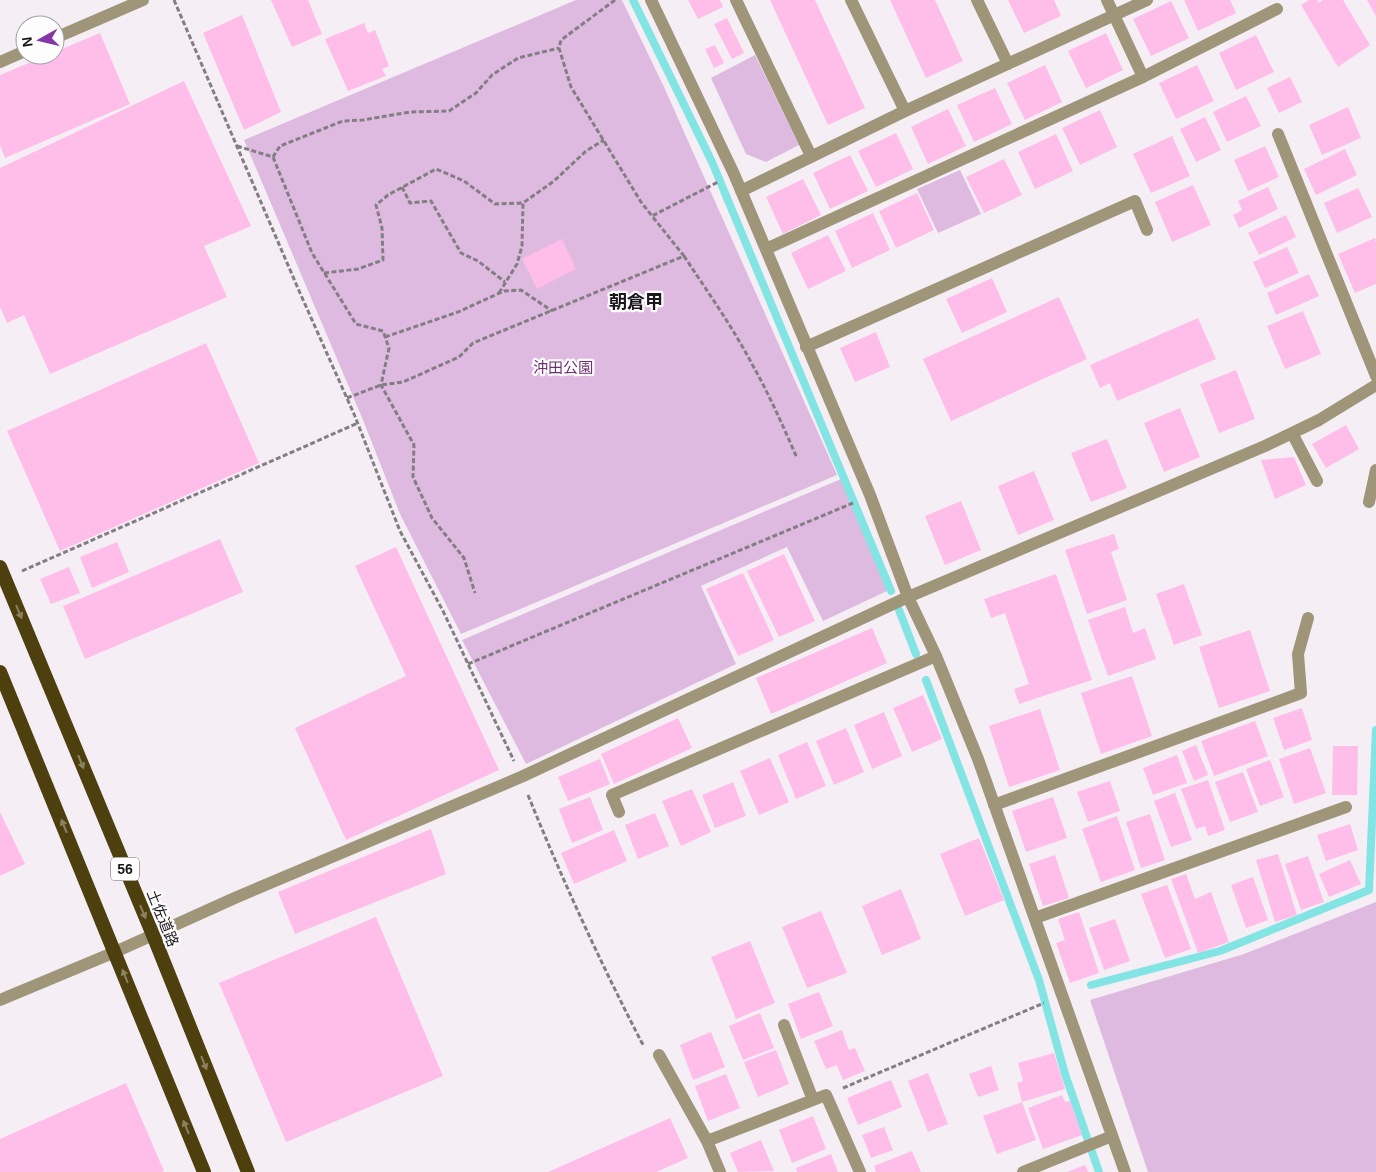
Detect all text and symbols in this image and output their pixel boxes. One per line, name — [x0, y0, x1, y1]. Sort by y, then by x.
north arrow — [15, 15, 65, 65]
text: N — [18, 36, 36, 48]
district label: 朝倉甲 — [609, 292, 663, 312]
park label: 沖田公園 — [533, 359, 593, 376]
one-way arrow — [15, 605, 23, 619]
one-way arrow — [77, 755, 85, 770]
one-way arrow — [59, 819, 67, 833]
road number: 56 — [111, 858, 139, 881]
street label: 土佐道路 — [144, 887, 182, 949]
one-way arrow — [140, 905, 148, 919]
one-way arrow — [120, 969, 128, 983]
one-way arrow — [201, 1055, 208, 1070]
one-way arrow — [182, 1119, 190, 1134]

